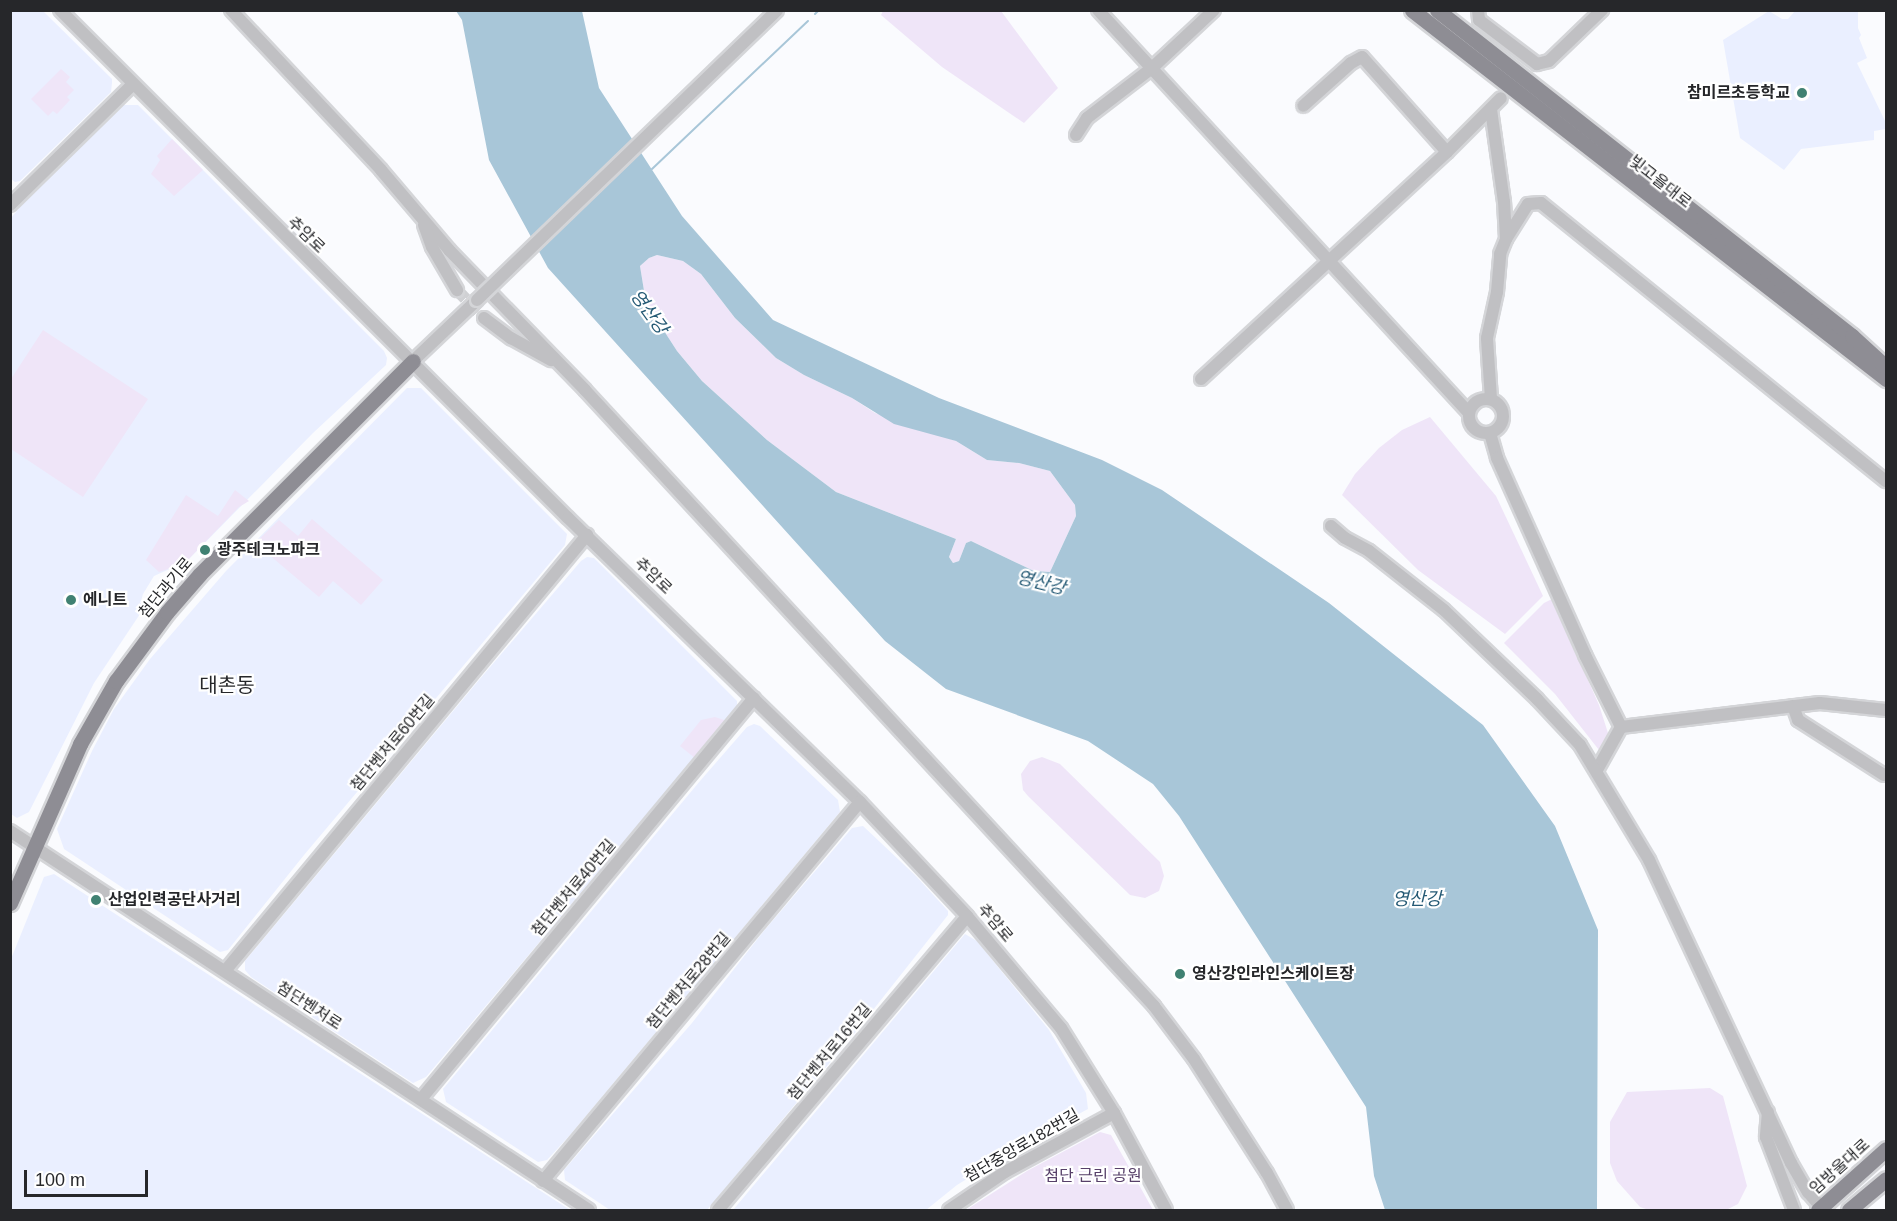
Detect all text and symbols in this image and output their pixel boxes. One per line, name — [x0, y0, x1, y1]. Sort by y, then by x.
place label: 참미르초등학교 — [1687, 83, 1790, 103]
marker: 참미르초등학교 — [1795, 86, 1809, 100]
street label: 빛고을대로 — [1625, 152, 1695, 212]
street label: 추암로 — [283, 213, 329, 257]
water label: 영산강 — [626, 286, 672, 338]
place label: 광주테크노파크 — [217, 540, 320, 560]
marker: 광주테크노파크 — [198, 543, 212, 557]
street label: 첨단과기로 — [135, 554, 197, 622]
street label: 추암로 — [630, 554, 676, 598]
water label: 영산강 — [1014, 567, 1068, 599]
place label: 에니트 — [83, 590, 127, 610]
marker: 에니트 — [64, 593, 78, 607]
district label: 대촌동 — [199, 673, 255, 697]
street label: 첨단벤처로60번길 — [347, 691, 439, 795]
street label: 첨단벤처로40번길 — [528, 836, 620, 940]
water label: 영산강 — [1392, 888, 1442, 910]
place label: 산업인력공단사거리 — [108, 890, 240, 910]
marker: 산업인력공단사거리 — [89, 893, 103, 907]
street label: 추암로 — [973, 900, 1017, 946]
street label: 첨단벤처로28번길 — [643, 929, 735, 1033]
place label: 영산강인라인스케이트장 — [1192, 964, 1354, 984]
marker: 영산강인라인스케이트장 — [1173, 967, 1187, 981]
street label: 첨단벤처로 — [273, 978, 345, 1034]
street label: 첨단벤처로16번길 — [784, 1000, 876, 1104]
street label: 첨단중앙로182번길 — [961, 1105, 1083, 1187]
street label: 임방울대로 — [1806, 1135, 1874, 1199]
scale bar — [27, 1158, 152, 1196]
park label: 첨단 근린 공원 — [1044, 1166, 1142, 1186]
text: 100 m — [35, 1170, 85, 1190]

